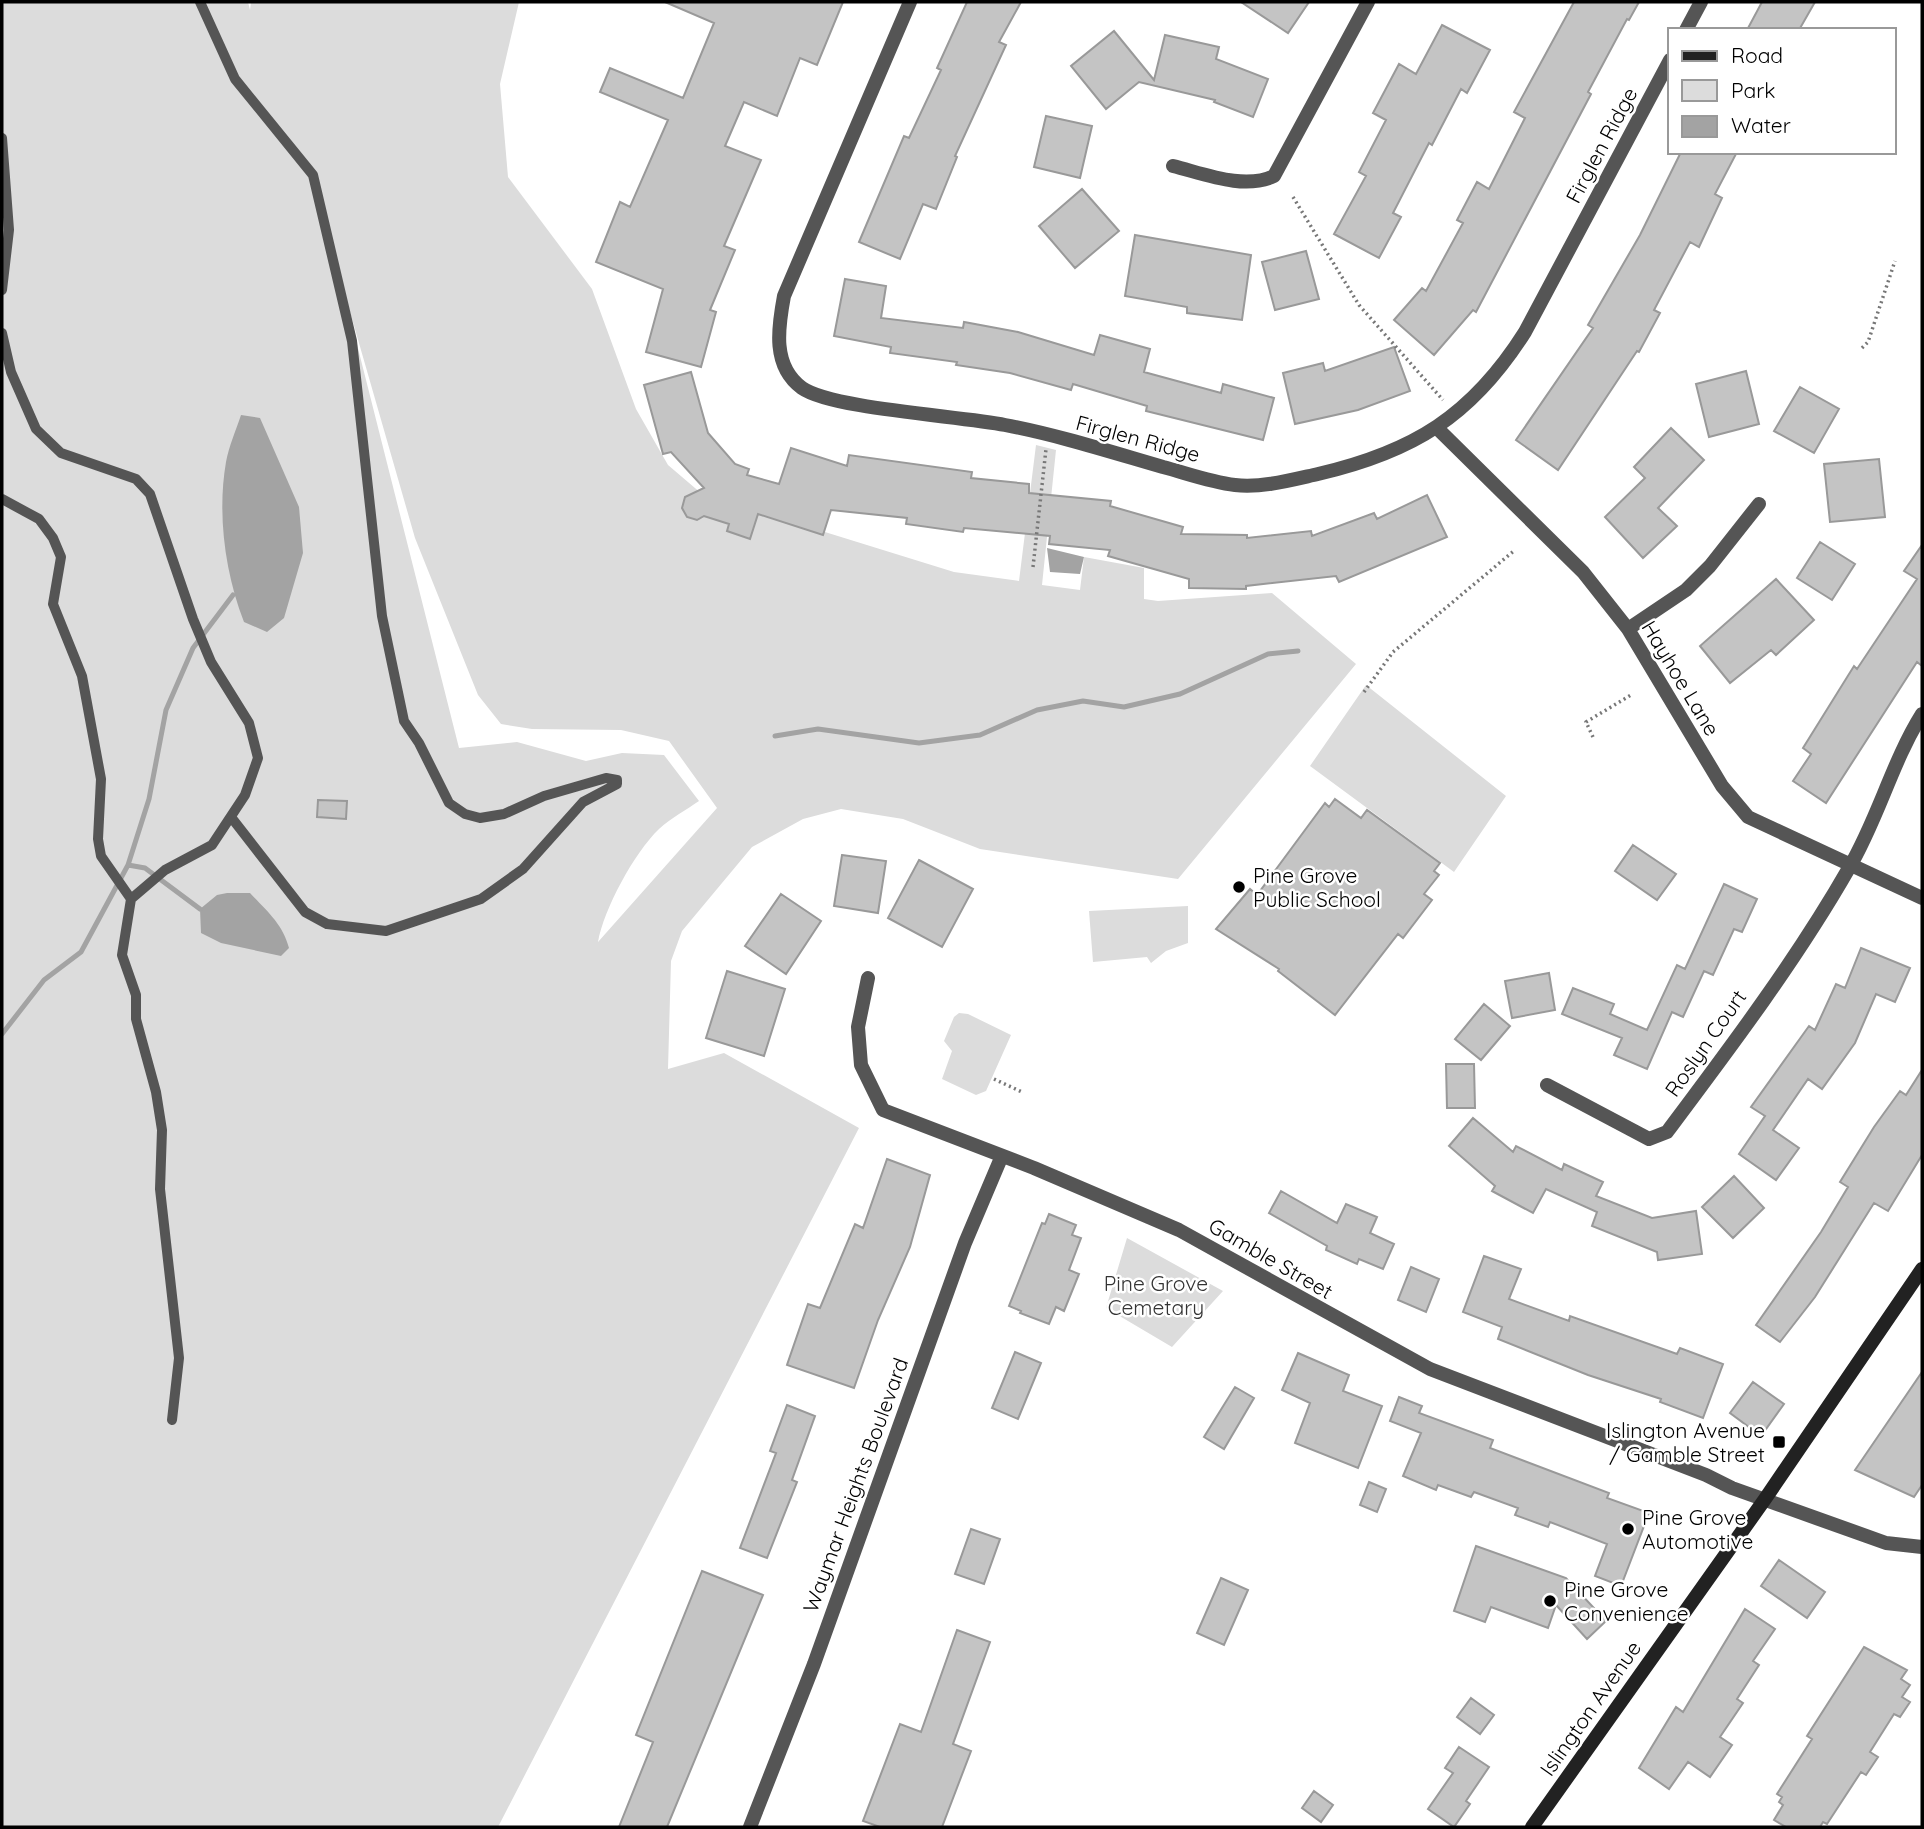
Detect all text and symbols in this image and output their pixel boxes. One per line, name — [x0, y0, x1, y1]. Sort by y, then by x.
legend — [1668, 28, 1896, 154]
text: Road — [1731, 42, 1783, 68]
text: Park — [1731, 77, 1775, 103]
street label: Firglen Ridge — [1560, 83, 1642, 207]
text: Water — [1731, 112, 1791, 138]
street label: Firglen Ridge — [1073, 409, 1203, 467]
street label: Hayhoe Lane — [1636, 616, 1726, 740]
place label: Pine Grove Public School — [1253, 862, 1381, 912]
marker: Pine Grove Public School — [1231, 879, 1247, 895]
street label: Roslyn Court — [1659, 985, 1751, 1101]
street label: Gamble Street — [1204, 1212, 1338, 1304]
park label: Pine Grove Cemetary — [1104, 1270, 1208, 1320]
street label: Waymar Heights Boulevard — [797, 1354, 913, 1616]
place label: Islington Avenue / Gamble Street — [1606, 1417, 1765, 1467]
marker: Islington Avenue / Gamble Street — [1771, 1434, 1787, 1450]
place label: Pine Grove Automotive — [1642, 1504, 1753, 1554]
marker: Pine Grove Automotive — [1620, 1521, 1636, 1537]
place label: Pine Grove Convenience — [1564, 1576, 1689, 1626]
marker: Pine Grove Convenience — [1542, 1593, 1558, 1609]
street label: Islington Avenue — [1534, 1635, 1646, 1781]

